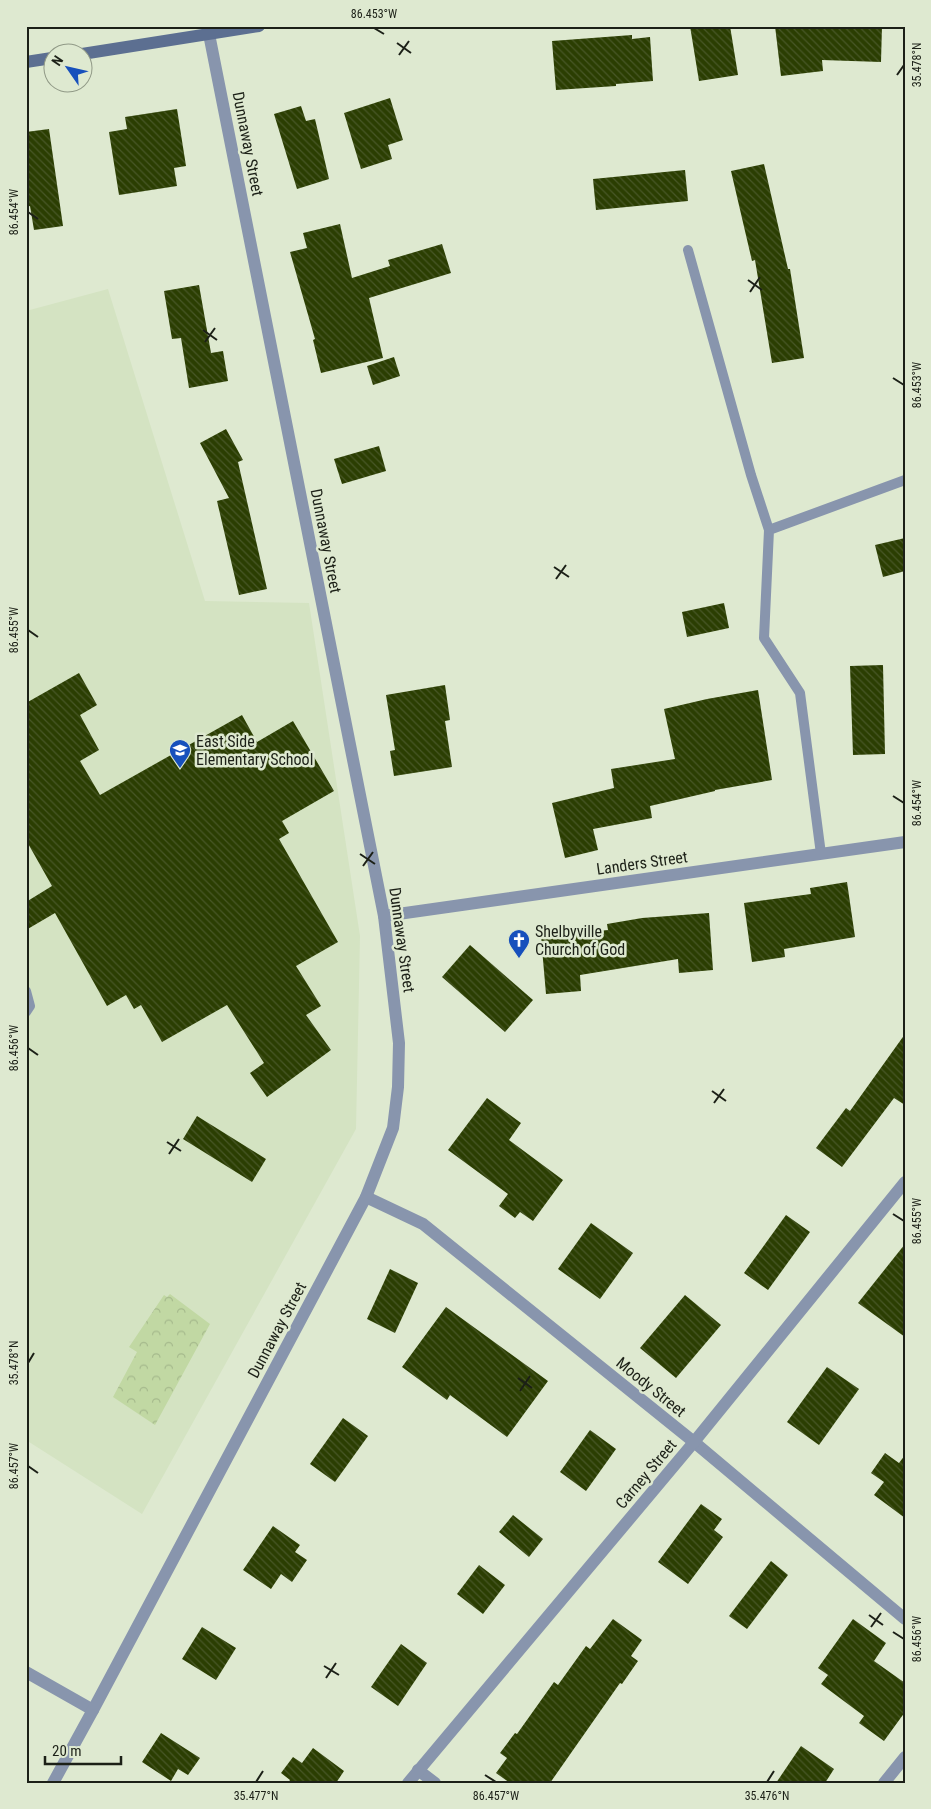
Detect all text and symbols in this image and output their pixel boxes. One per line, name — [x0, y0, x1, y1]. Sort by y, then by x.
text: 86.453°W — [351, 7, 397, 21]
north arrow — [42, 42, 92, 92]
text: 35.478°N — [910, 43, 924, 87]
text: N — [48, 53, 66, 69]
street label: Dunnaway Street — [229, 90, 267, 198]
text: 86.454°W — [7, 189, 21, 235]
text: 86.453°W — [910, 362, 924, 408]
street label: Dunnaway Street — [307, 487, 345, 595]
text: 86.455°W — [7, 607, 21, 653]
place label: East Side Elementary School — [196, 732, 313, 769]
school or university icon: East Side Elementary School — [168, 738, 192, 769]
text: 86.454°W — [910, 780, 924, 826]
street label: Landers Street — [595, 847, 689, 879]
street label: Dunnaway Street — [385, 886, 419, 994]
place label: Shelbyville Church of God — [535, 922, 625, 959]
church icon: Shelbyville Church of God — [507, 928, 531, 959]
text: 86.456°W — [7, 1025, 21, 1071]
text: 86.455°W — [910, 1198, 924, 1244]
street label: Dunnaway Street — [244, 1279, 310, 1381]
text: 35.478°N — [7, 1341, 21, 1385]
street label: Moody Street — [612, 1353, 690, 1421]
street label: Carney Street — [612, 1435, 681, 1513]
text: 86.457°W — [7, 1443, 21, 1489]
text: 86.456°W — [910, 1616, 924, 1662]
scale bar — [45, 1734, 121, 1766]
text: 20 m — [52, 1742, 82, 1760]
text: 35.477°N — [234, 1789, 278, 1803]
text: 86.457°W — [473, 1789, 519, 1803]
text: 35.476°N — [745, 1789, 789, 1803]

